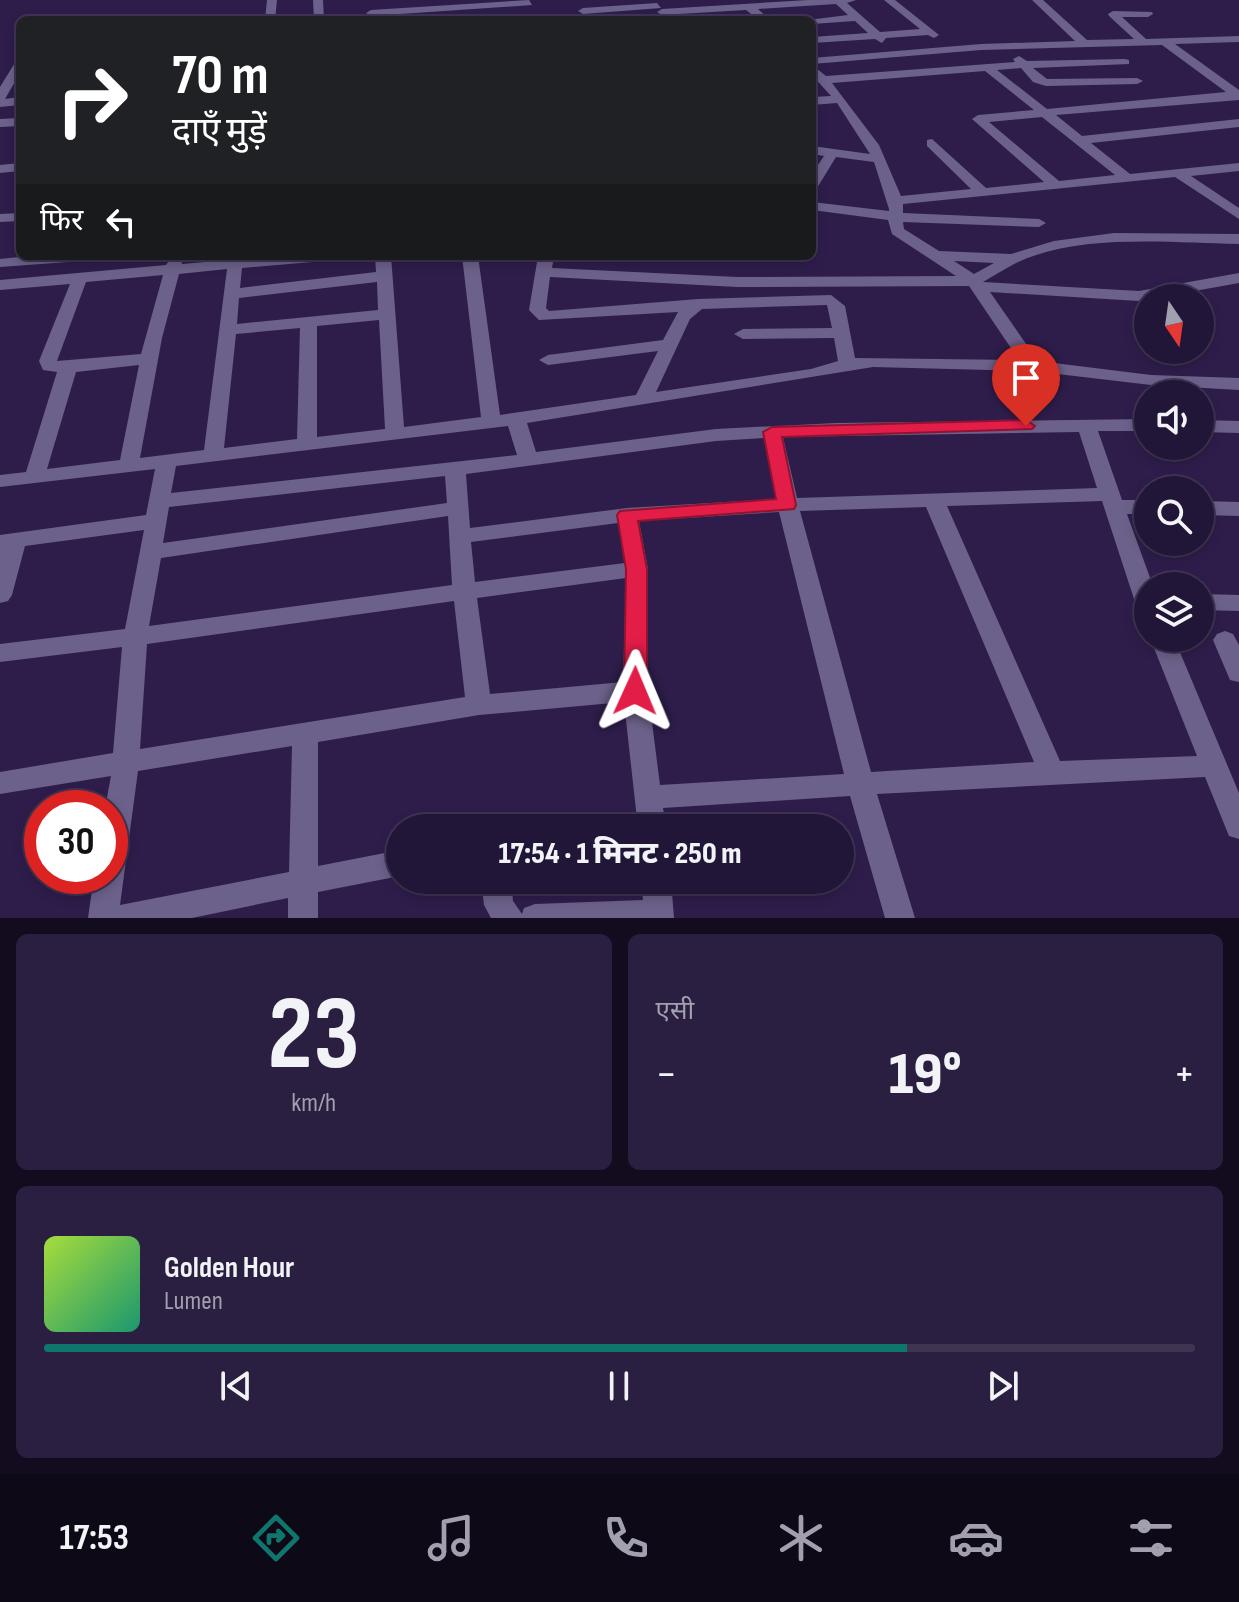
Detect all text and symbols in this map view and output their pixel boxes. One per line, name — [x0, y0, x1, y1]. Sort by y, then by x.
text: 70 m — [172, 43, 269, 110]
icon: right — [40, 48, 144, 152]
text: दाएँ मुड़ें — [172, 111, 267, 154]
icon: left — [99, 200, 143, 244]
text: फिर — [40, 203, 83, 239]
north arrow — [1134, 284, 1214, 364]
map controls — [1134, 284, 1214, 652]
pin — [992, 344, 1060, 426]
icon: arrive — [1004, 356, 1048, 400]
button: sound — [1134, 380, 1214, 460]
button: search — [1134, 476, 1214, 556]
button: layers — [1134, 572, 1214, 652]
position arrow — [593, 649, 677, 733]
speed limit sign: 30 — [24, 790, 128, 894]
text: 17:54 · 1 मिनट · 250 m — [499, 836, 741, 872]
text: 23 — [268, 973, 360, 1098]
text: एसी — [656, 996, 694, 1027]
text: 19° — [889, 1039, 962, 1111]
text: − — [656, 1048, 677, 1101]
text: + — [1173, 1048, 1195, 1101]
text: km/h — [291, 1088, 336, 1119]
text: Golden Hour — [164, 1250, 294, 1286]
text: Lumen — [164, 1286, 223, 1317]
icon: previous — [214, 1364, 258, 1408]
icon: pause — [597, 1364, 641, 1408]
icon: next — [981, 1364, 1025, 1408]
icon: directions — [248, 1510, 304, 1566]
icon: music — [423, 1510, 479, 1566]
icon: phone — [598, 1510, 654, 1566]
icon: climate — [773, 1510, 829, 1566]
icon: car — [948, 1510, 1004, 1566]
icon: filters — [1123, 1510, 1179, 1566]
text: 17:53 — [60, 1517, 129, 1560]

